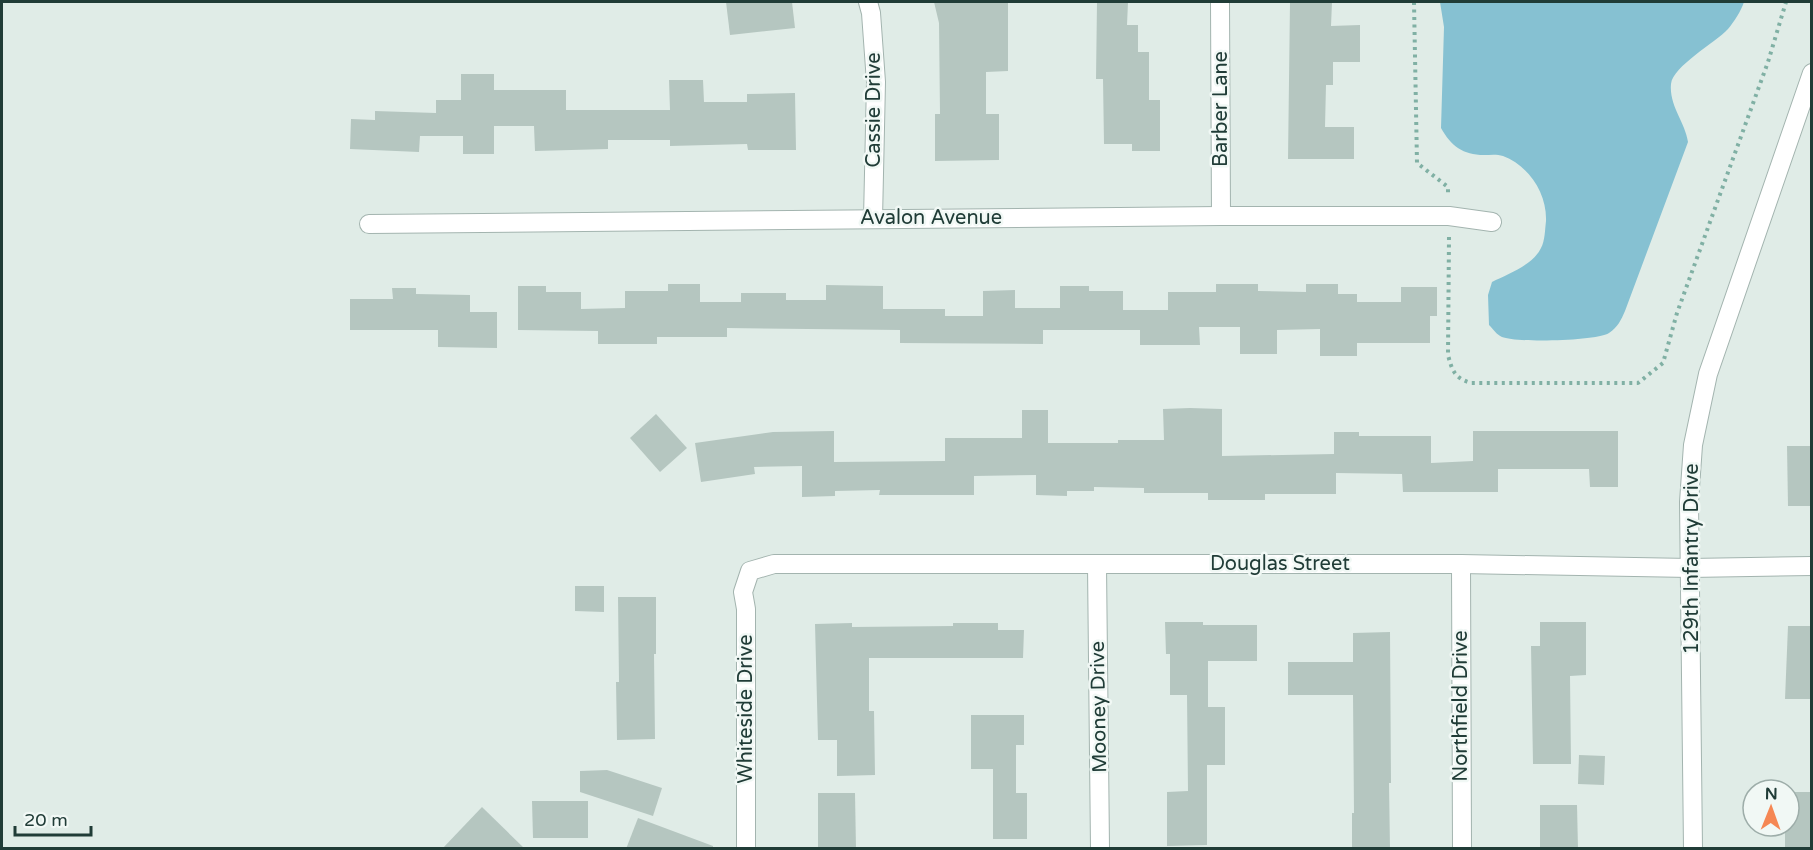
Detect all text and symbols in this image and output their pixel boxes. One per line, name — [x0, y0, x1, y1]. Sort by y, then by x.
street label: Barber Lane — [1209, 51, 1233, 167]
street label: Cassie Drive — [862, 52, 886, 168]
street label: Avalon Avenue — [860, 206, 1002, 230]
street label: 129th Infantry Drive — [1680, 463, 1704, 655]
street label: Douglas Street — [1210, 552, 1350, 576]
street label: Northfield Drive — [1449, 630, 1473, 782]
street label: Whiteside Drive — [734, 634, 758, 784]
street label: Mooney Drive — [1086, 641, 1112, 773]
north arrow — [1741, 778, 1801, 838]
text: N — [1765, 784, 1778, 804]
scale bar — [15, 799, 92, 837]
text: 20 m — [24, 809, 68, 831]

